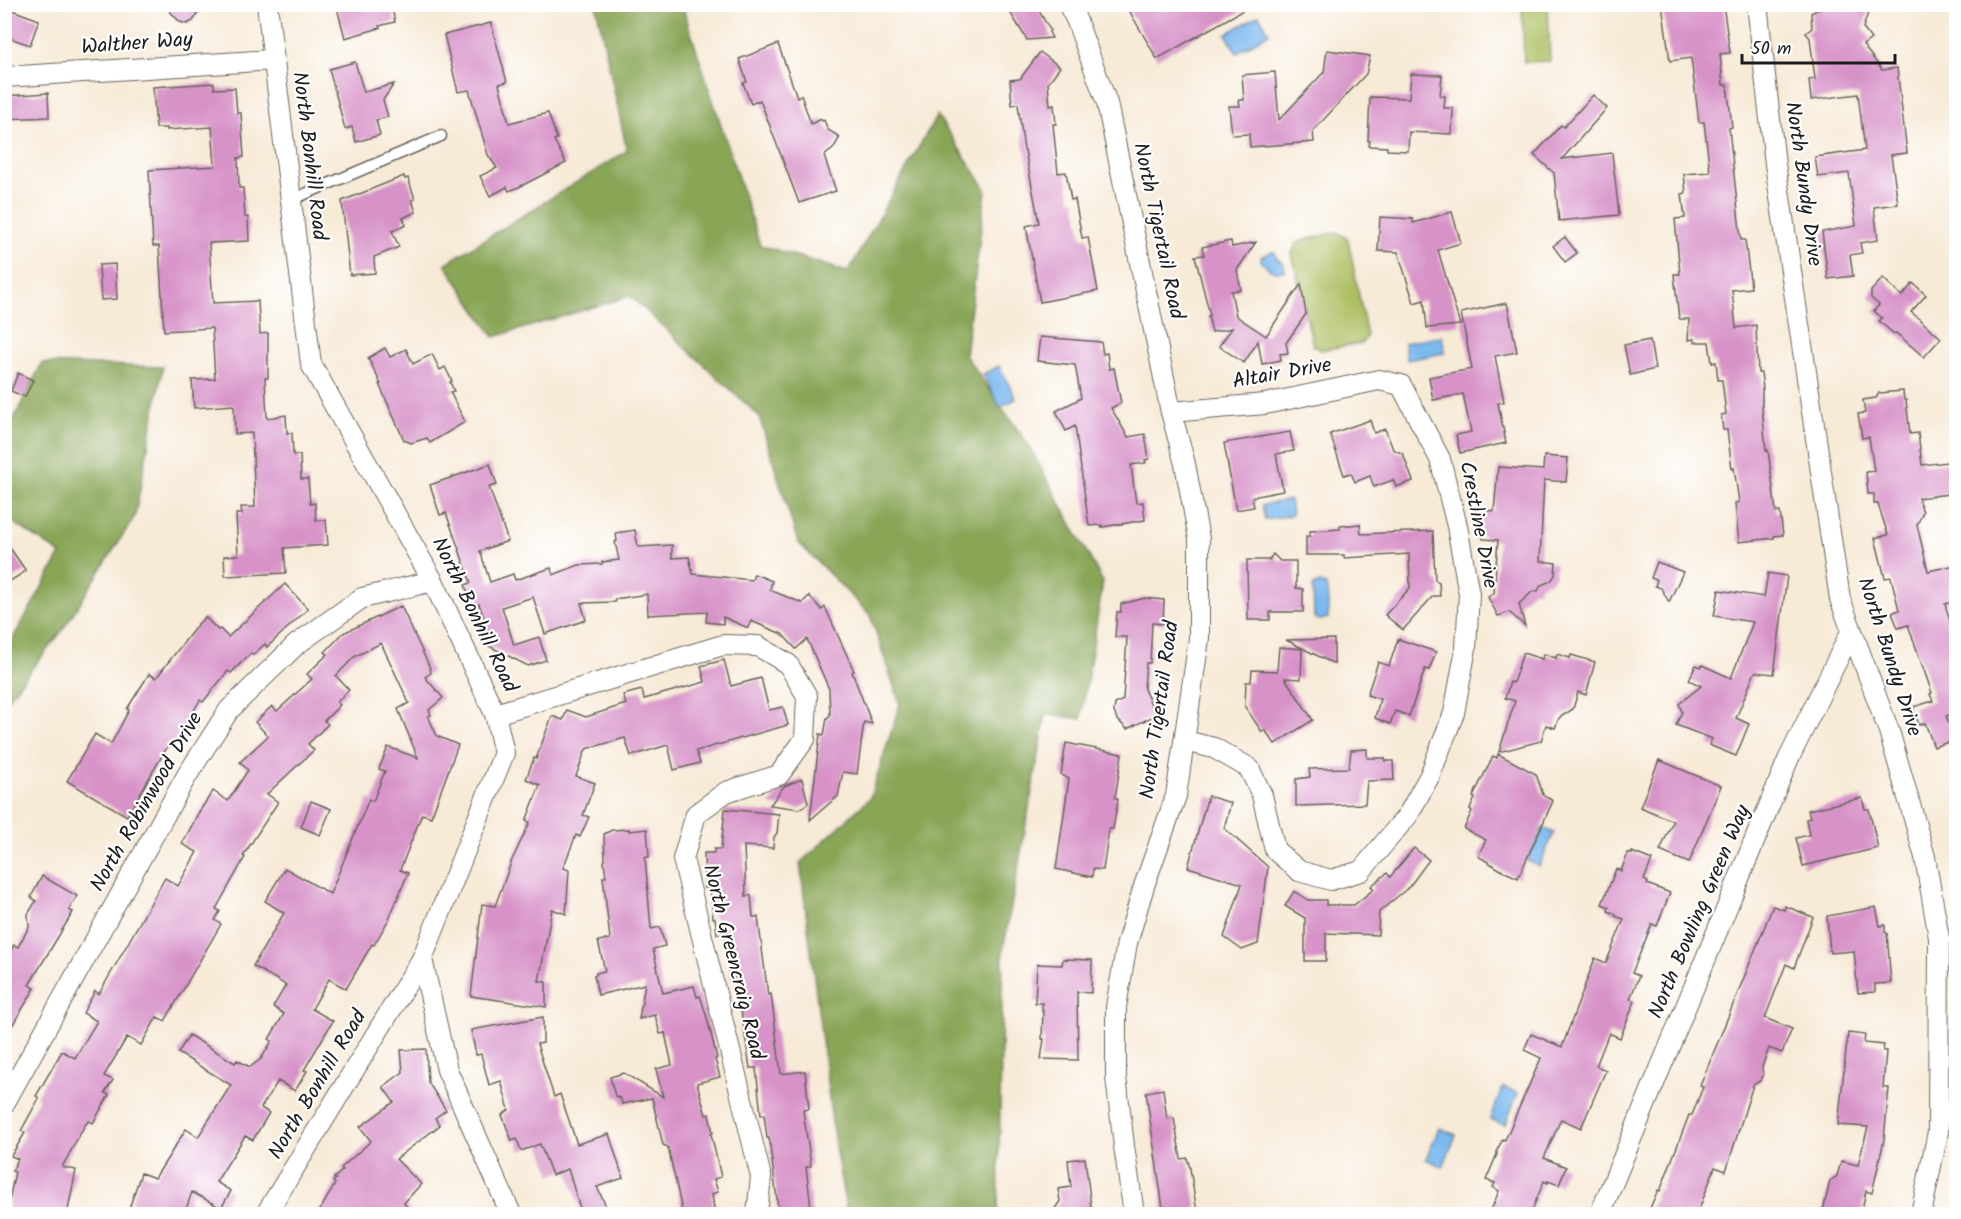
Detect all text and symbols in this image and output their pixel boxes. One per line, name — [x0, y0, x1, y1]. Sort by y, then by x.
street label: Walther Way — [80, 24, 194, 64]
scale bar — [1742, 27, 1895, 65]
text: 50 m — [1751, 35, 1791, 64]
street label: North Bonhill Road — [282, 70, 336, 243]
street label: North Bundy Drive — [1775, 100, 1831, 269]
street label: North Tigertail Road — [1123, 140, 1193, 323]
street label: Altair Drive — [1230, 349, 1335, 399]
street label: Crestline Drive — [1449, 458, 1507, 592]
street label: North Bonhill Road — [422, 532, 526, 699]
street label: North Bundy Drive — [1848, 573, 1930, 741]
street label: North Tigertail Road — [1131, 618, 1189, 801]
street label: North Robinwood Drive — [82, 705, 212, 898]
street label: North Bowling Green Way — [1640, 800, 1760, 1024]
street label: North Greencraig Road — [693, 861, 773, 1064]
street label: North Bonhill Road — [260, 1003, 376, 1166]

